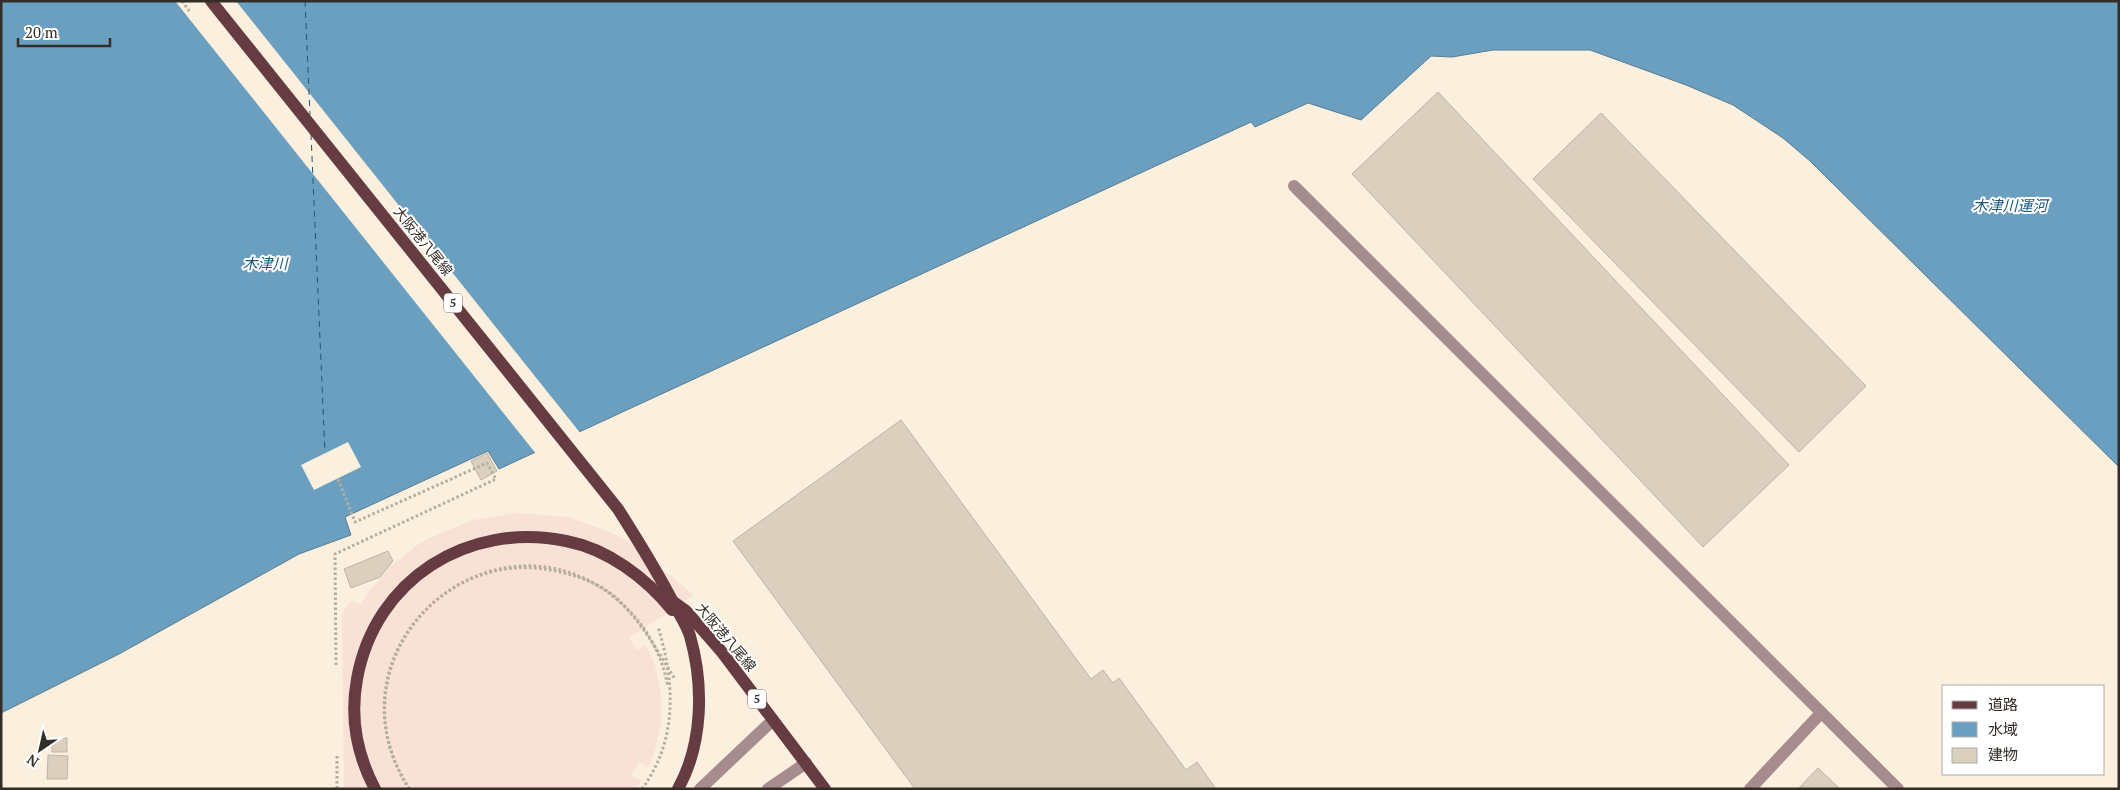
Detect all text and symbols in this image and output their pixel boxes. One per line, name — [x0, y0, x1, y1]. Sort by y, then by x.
scale bar — [18, 15, 110, 47]
text: 20 m — [25, 22, 58, 42]
water label: 木津川運河 — [1972, 195, 2050, 215]
street label: 大阪港八尾線 — [390, 202, 457, 279]
water label: 木津川 — [242, 253, 289, 273]
road number: 5 — [444, 294, 462, 312]
street label: 大阪港八尾線 — [692, 598, 761, 675]
legend — [1942, 685, 2105, 775]
road number: 5 — [748, 690, 766, 709]
text: 道路 — [1988, 694, 2018, 714]
text: 水域 — [1988, 719, 2018, 739]
north arrow — [15, 725, 65, 775]
text: 建物 — [1988, 744, 2018, 764]
text: N — [22, 750, 42, 772]

